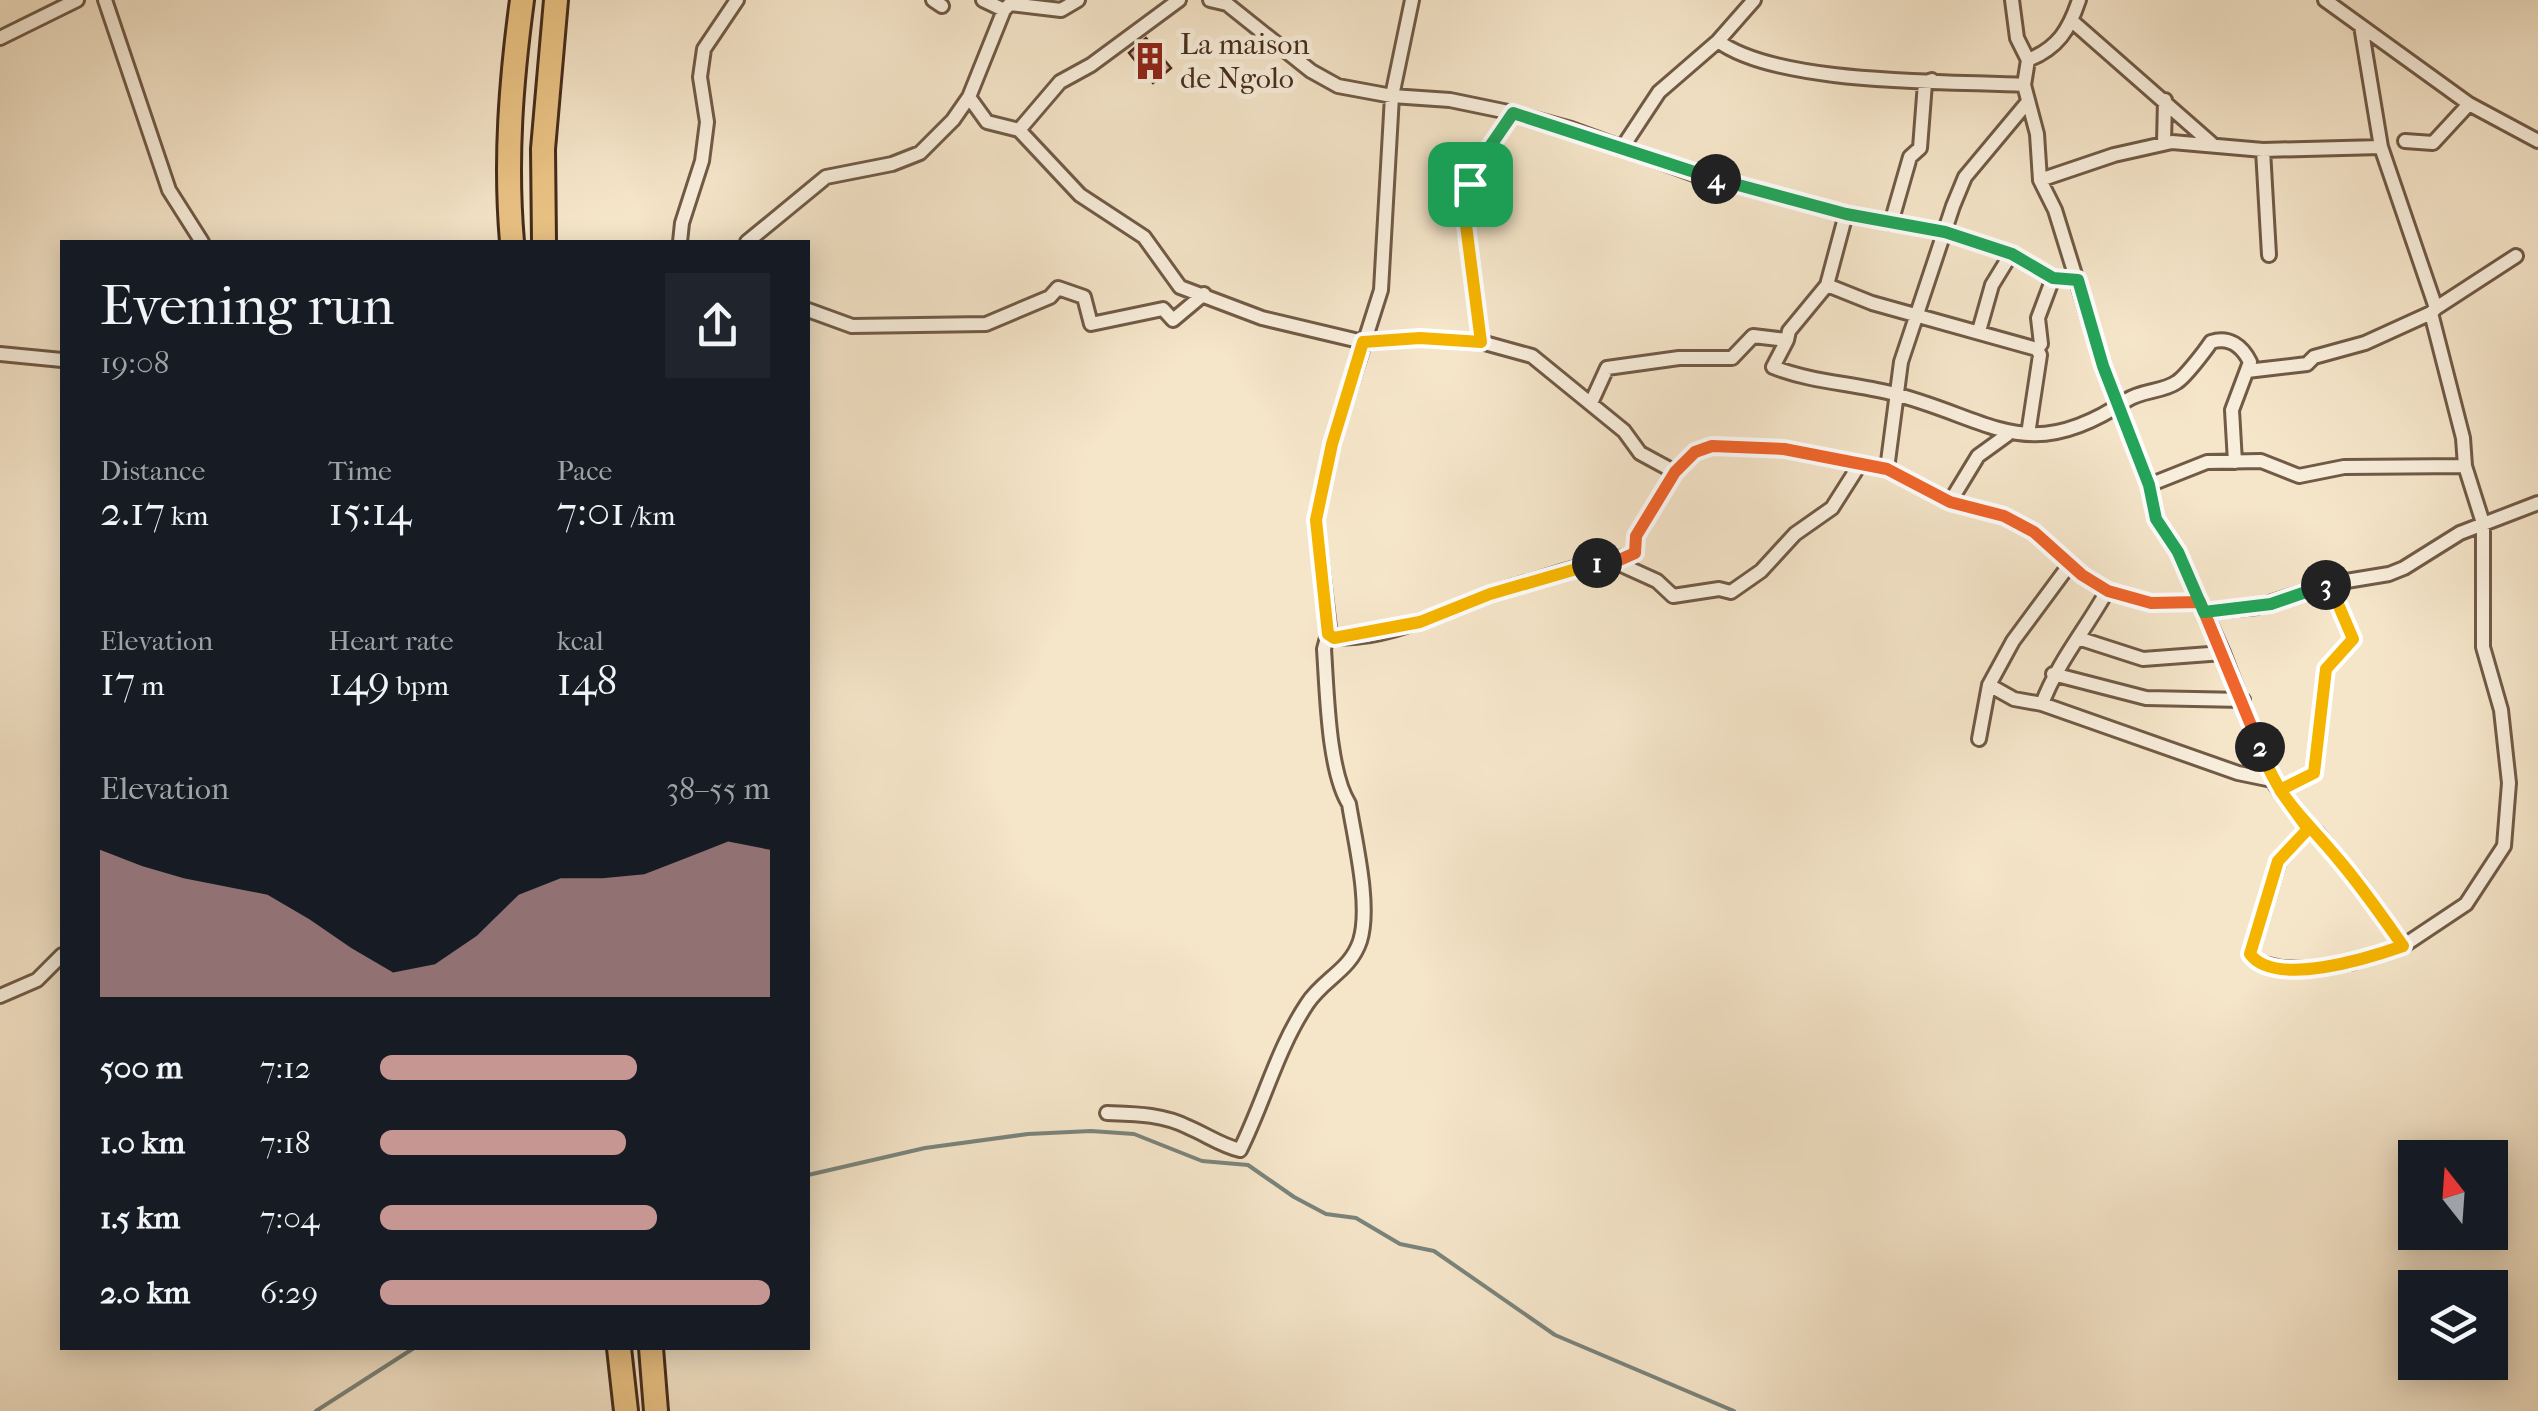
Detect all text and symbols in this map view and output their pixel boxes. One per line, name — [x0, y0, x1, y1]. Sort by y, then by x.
place label: La maison de Ngolo — [1180, 27, 1310, 96]
building icon: La maison de Ngolo — [1129, 40, 1171, 82]
pin — [1428, 142, 1513, 227]
pin: 4 — [1691, 154, 1741, 204]
icon: arrive — [1443, 157, 1498, 212]
text: 4 — [1708, 162, 1724, 195]
button: share — [665, 273, 770, 378]
text: Evening run — [100, 274, 394, 338]
text: 19:08 — [100, 344, 170, 381]
text: Distance — [100, 454, 205, 487]
text: Time — [328, 454, 392, 487]
text: Pace — [557, 454, 612, 487]
text: 2.17 — [100, 487, 165, 536]
text: 15:14 — [328, 487, 411, 536]
text: 7:01 — [557, 487, 625, 536]
text: km — [165, 499, 209, 532]
text: /km — [625, 499, 676, 532]
pin: 1 — [1572, 538, 1622, 588]
text: 1 — [1592, 546, 1602, 579]
pin: 3 — [2301, 560, 2351, 610]
text: 3 — [2320, 568, 2332, 601]
text: Elevation — [100, 624, 213, 657]
text: Heart rate — [328, 624, 454, 657]
text: kcal — [557, 624, 604, 657]
text: 17 — [100, 657, 135, 706]
text: 149 — [328, 657, 390, 706]
text: 148 — [557, 657, 618, 706]
text: m — [135, 669, 165, 702]
text: bpm — [390, 669, 449, 702]
pin: 2 — [2235, 722, 2285, 772]
text: 2 — [2253, 730, 2267, 763]
text: Elevation — [100, 770, 229, 807]
text: 38–55 m — [666, 770, 770, 807]
text: 500 m — [100, 1049, 183, 1086]
text: 7:12 — [260, 1049, 311, 1086]
text: 1.0 km — [100, 1124, 185, 1161]
text: 7:18 — [260, 1124, 311, 1161]
north arrow — [2398, 1140, 2508, 1250]
map controls — [2398, 1140, 2508, 1380]
text: 1.5 km — [100, 1199, 180, 1236]
text: 7:04 — [260, 1199, 319, 1236]
button: layers — [2398, 1270, 2508, 1380]
text: 2.0 km — [100, 1274, 190, 1311]
text: 6:29 — [260, 1274, 318, 1311]

